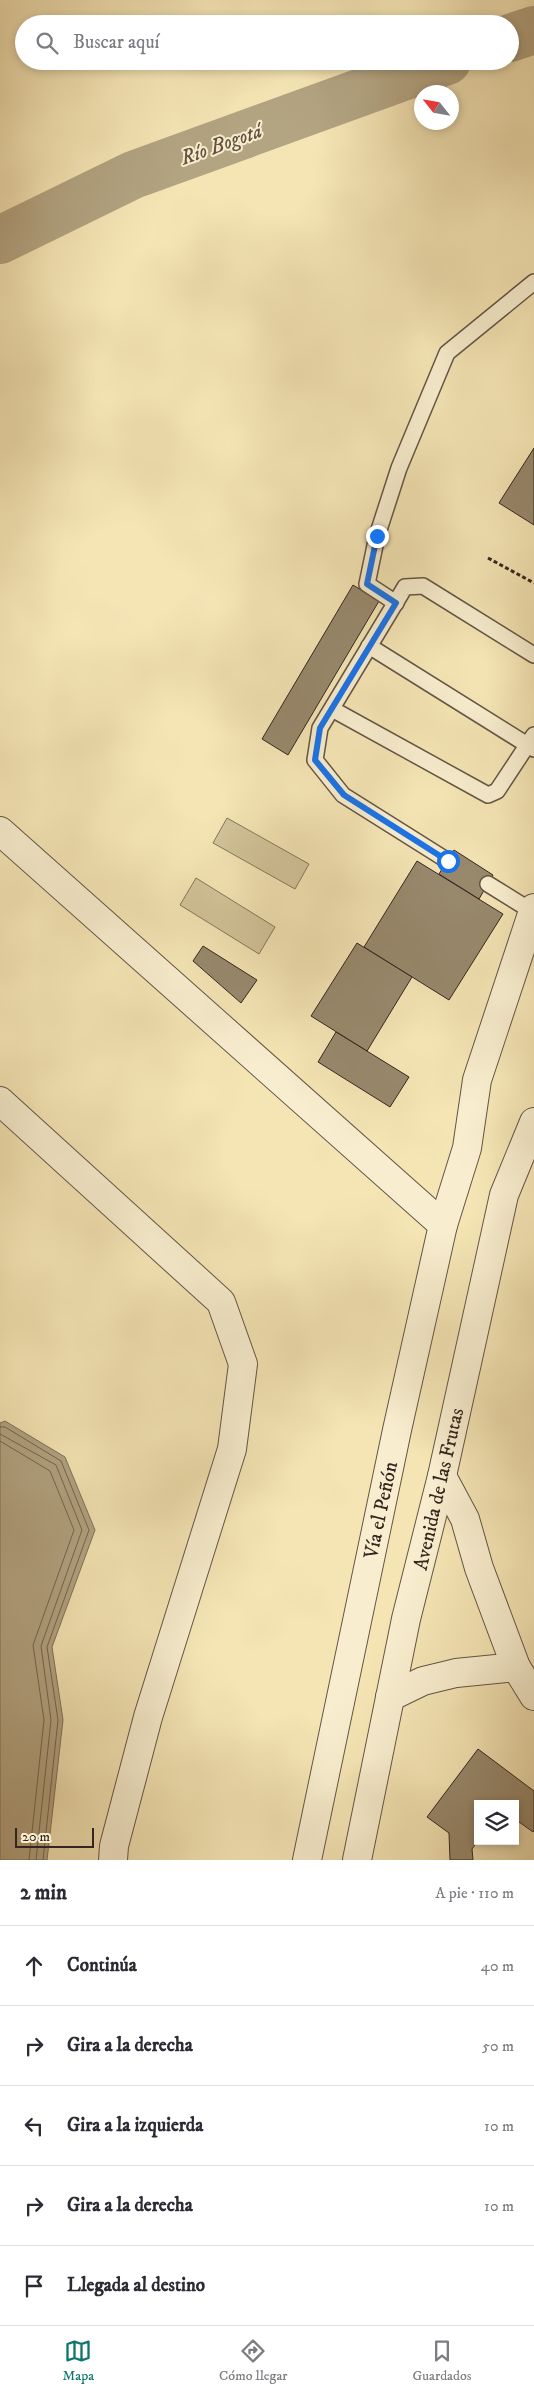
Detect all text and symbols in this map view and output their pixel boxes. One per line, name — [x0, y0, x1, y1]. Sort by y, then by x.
search box — [15, 15, 519, 70]
icon: search — [33, 29, 61, 57]
text: Buscar aquí — [73, 31, 159, 54]
north arrow — [414, 85, 459, 130]
water label: Río Bogotá — [176, 117, 268, 172]
route end — [366, 525, 389, 548]
route start — [437, 850, 460, 873]
street label: Avenida de las Frutas — [409, 1405, 470, 1573]
street label: Vía el Peñón — [359, 1459, 404, 1562]
map controls — [474, 1800, 519, 1845]
button: layers — [474, 1800, 519, 1845]
scale bar — [15, 1825, 94, 1848]
text: 20 m — [22, 1828, 50, 1846]
text: 2 min — [20, 1880, 67, 1906]
text: A pie · 110 m — [435, 1883, 514, 1903]
icon: ahead — [20, 1952, 48, 1980]
text: Continúa — [67, 1954, 137, 1977]
text: 40 m — [481, 1956, 514, 1976]
icon: right — [20, 2032, 48, 2060]
text: Gira a la derecha — [67, 2034, 193, 2057]
text: 50 m — [482, 2036, 514, 2056]
icon: left — [20, 2112, 48, 2140]
text: Gira a la izquierda — [67, 2114, 203, 2137]
text: 10 m — [484, 2116, 514, 2136]
icon: right — [20, 2192, 48, 2220]
text: Gira a la derecha — [67, 2194, 193, 2217]
text: 10 m — [484, 2196, 514, 2216]
icon: arrive — [20, 2272, 48, 2300]
text: Llegada al destino — [67, 2274, 205, 2297]
tab: Mapa — [62, 2337, 94, 2385]
tab: Cómo llegar — [219, 2337, 288, 2385]
tab: Guardados — [412, 2337, 472, 2385]

